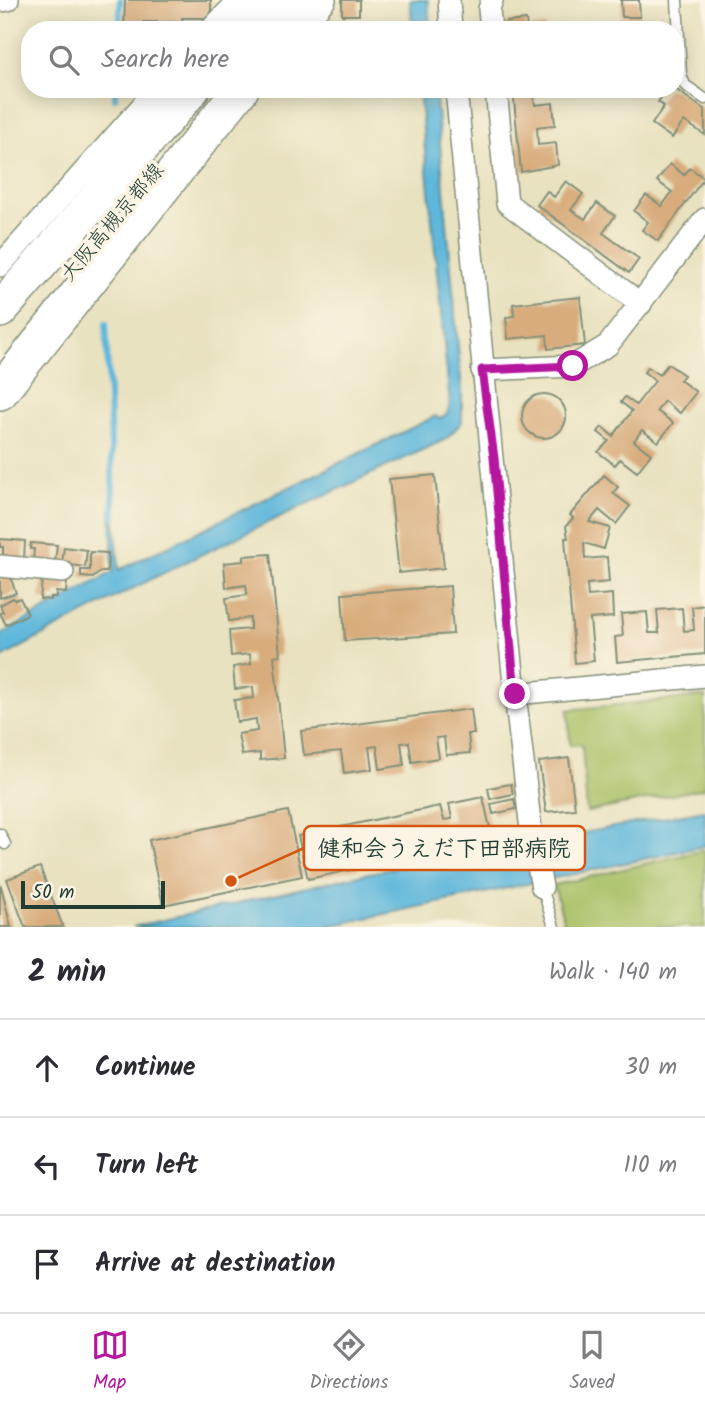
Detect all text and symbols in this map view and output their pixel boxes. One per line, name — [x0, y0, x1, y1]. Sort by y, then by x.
search box — [21, 21, 684, 98]
text: Search here — [101, 39, 229, 81]
icon: search — [45, 41, 83, 79]
street label: 大阪高槻京都線 — [53, 156, 173, 290]
route start — [557, 350, 588, 381]
route end — [499, 678, 530, 709]
callout: 健和会うえだ下田部病院 — [304, 826, 585, 870]
text: 健和会うえだ下田部病院 — [318, 832, 571, 868]
scale bar — [21, 878, 164, 910]
text: 50 m — [32, 878, 74, 908]
text: 2 min — [28, 949, 106, 997]
text: Walk · 140 m — [549, 955, 677, 991]
text: Continue — [95, 1047, 196, 1089]
icon: ahead — [28, 1049, 66, 1087]
text: 30 m — [625, 1050, 677, 1086]
text: Turn left — [95, 1145, 198, 1187]
icon: left — [28, 1147, 66, 1185]
text: 110 m — [624, 1148, 677, 1184]
text: Arrive at destination — [95, 1243, 335, 1285]
icon: arrive — [28, 1245, 66, 1283]
tab: Map — [91, 1326, 129, 1398]
tab: Directions — [310, 1326, 388, 1398]
tab: Saved — [569, 1326, 614, 1398]

